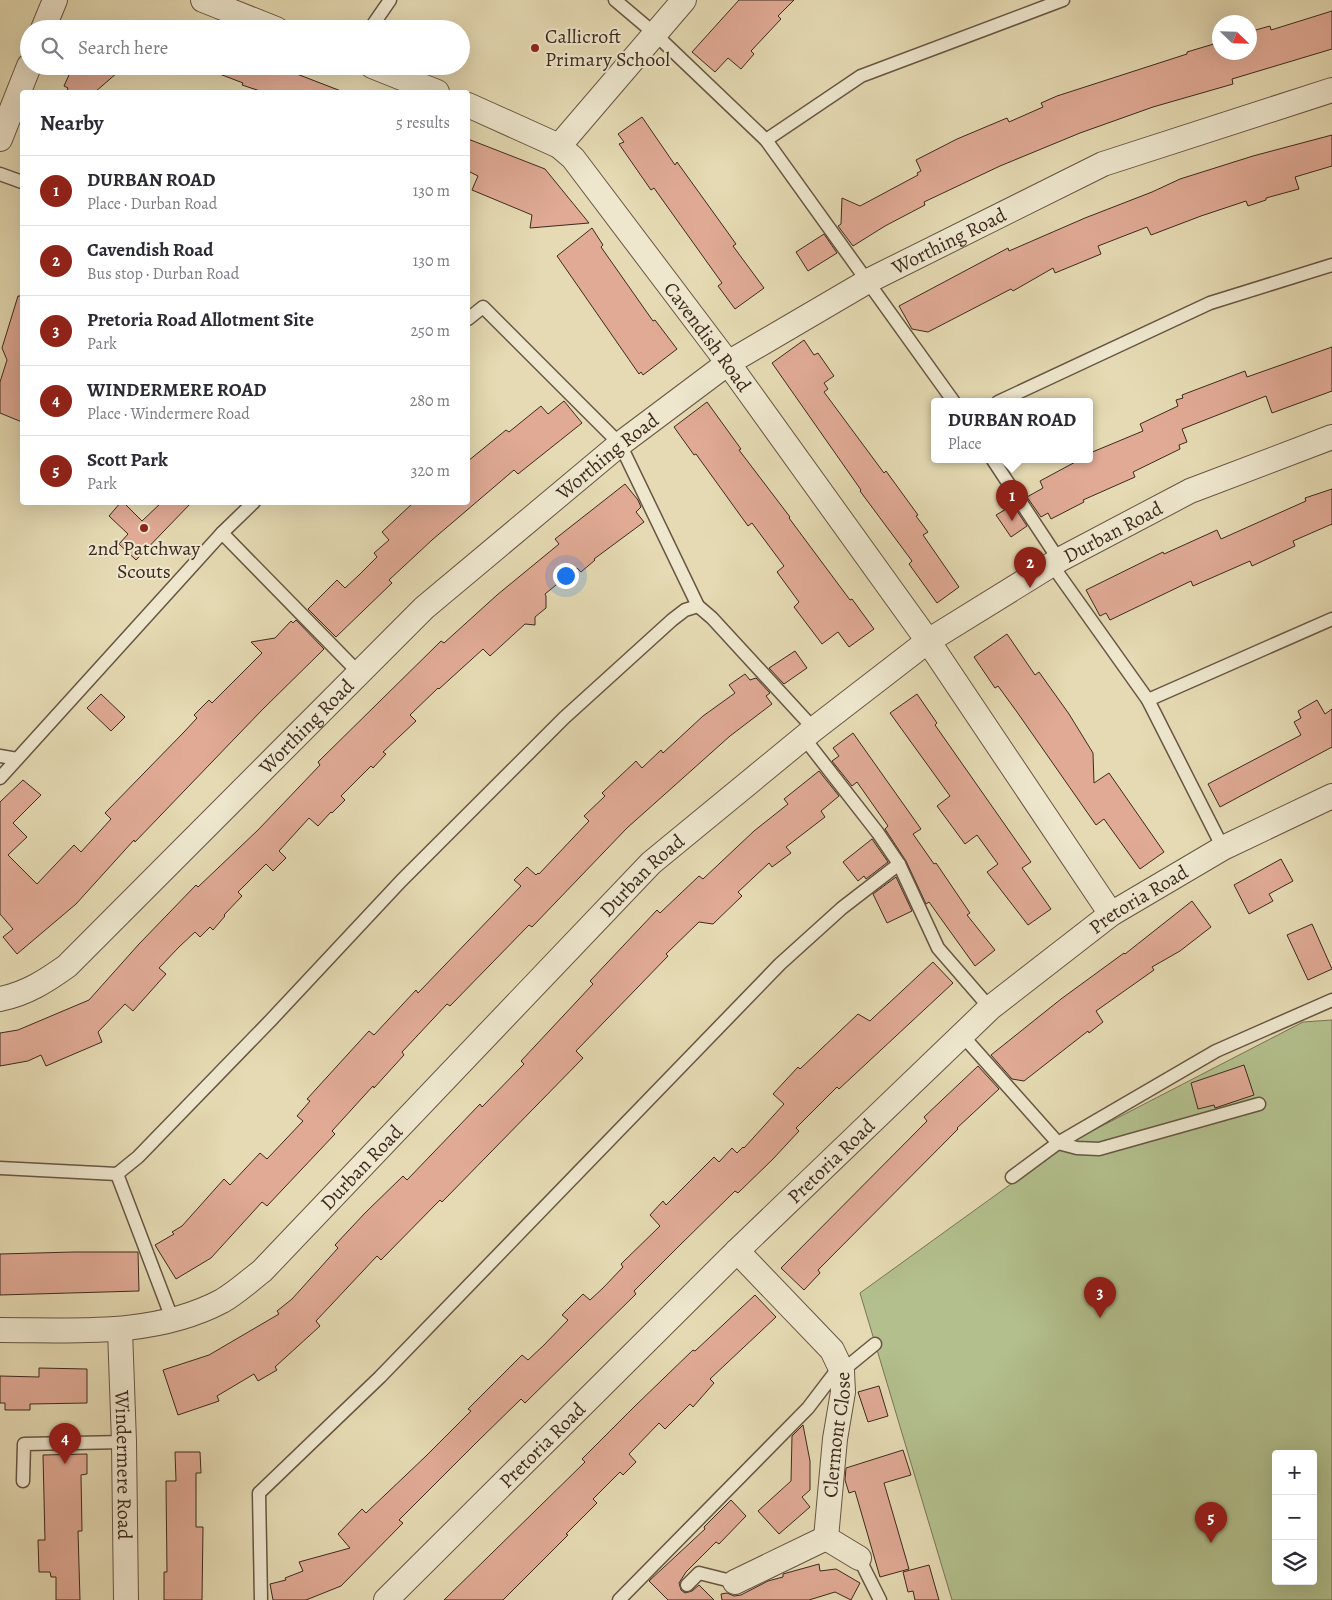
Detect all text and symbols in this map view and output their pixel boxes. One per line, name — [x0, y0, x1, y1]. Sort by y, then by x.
north arrow — [1212, 15, 1257, 60]
search box — [20, 20, 470, 75]
place label: Callicroft Primary School — [545, 23, 670, 73]
icon: search — [38, 34, 66, 62]
text: Search here — [78, 35, 168, 61]
marker: Callicroft Primary School — [529, 42, 541, 54]
text: Nearby — [40, 109, 103, 137]
text: 5 results — [396, 112, 450, 134]
text: DURBAN ROAD — [87, 167, 215, 193]
text: 1 — [53, 180, 59, 202]
text: 130 m — [413, 180, 450, 202]
text: Place · Durban Road — [87, 193, 217, 215]
street label: Worthing Road — [887, 201, 1011, 281]
text: Cavendish Road — [87, 237, 214, 263]
text: 2 — [52, 250, 60, 272]
text: 130 m — [413, 250, 450, 272]
text: Bus stop · Durban Road — [87, 263, 239, 285]
street label: Cavendish Road — [657, 276, 757, 397]
text: Pretoria Road Allotment Site — [87, 307, 314, 333]
text: 3 — [53, 320, 59, 342]
text: 250 m — [411, 320, 450, 342]
text: Park — [87, 333, 117, 355]
text: WINDERMERE ROAD — [87, 377, 266, 403]
text: 4 — [52, 390, 60, 412]
text: 280 m — [410, 390, 450, 412]
popup — [931, 398, 1093, 463]
text: Place · Windermere Road — [87, 403, 250, 425]
street label: Worthing Road — [550, 407, 664, 506]
text: DURBAN ROAD — [948, 407, 1076, 433]
text: Place — [948, 433, 982, 455]
text: Scott Park — [87, 447, 168, 473]
text: 5 — [53, 460, 59, 482]
text: 320 m — [411, 460, 450, 482]
text: Park — [87, 473, 117, 495]
pin: 1 — [996, 480, 1028, 521]
street label: Durban Road — [1059, 495, 1168, 569]
marker: 2nd Patchway Scouts — [138, 522, 150, 534]
place label: 2nd Patchway Scouts — [88, 535, 201, 585]
pin: 2 — [1014, 547, 1046, 588]
your location — [553, 563, 579, 589]
street label: Worthing Road — [252, 673, 360, 781]
street label: Durban Road — [594, 828, 690, 923]
street label: Pretoria Road — [1083, 858, 1193, 940]
street label: Pretoria Road — [781, 1113, 881, 1210]
street label: Durban Road — [314, 1119, 409, 1216]
pin: 3 — [1084, 1277, 1116, 1318]
street label: Clermont Close — [817, 1371, 857, 1499]
street label: Windermere Road — [108, 1389, 138, 1540]
street label: Pretoria Road — [493, 1396, 592, 1494]
pin: 4 — [49, 1423, 81, 1464]
map controls — [1272, 1450, 1317, 1585]
button: + — [1272, 1450, 1317, 1495]
button: − — [1272, 1495, 1317, 1540]
pin: 5 — [1195, 1502, 1227, 1543]
button: layers — [1272, 1540, 1317, 1585]

